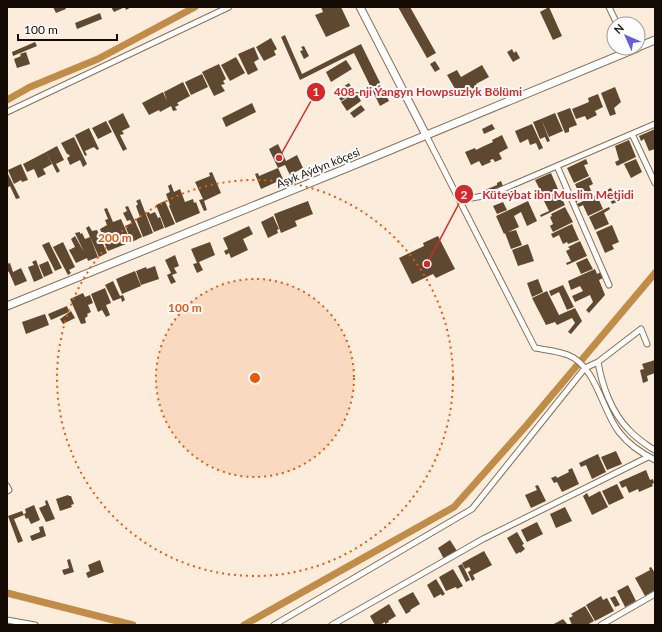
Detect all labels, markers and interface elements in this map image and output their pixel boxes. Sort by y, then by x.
scale bar [18,16,117,42]
north arrow [606,16,646,56]
text: N [611,21,626,36]
text: 100 m [24,22,58,37]
callout: 408-nji Ýangyn Howpsuzlyk Bölümi [306,80,531,104]
text: 1 [313,84,320,99]
text: 408-nji Ýangyn Howpsuzlyk Bölümi [334,84,522,99]
street label: Aşyk Aýdyn köçesi [274,145,362,190]
callout: Küteýbat ibn Muslim Metjidi [454,182,642,206]
text: 2 [461,187,468,202]
text: Küteýbat ibn Muslim Metjidi [482,187,634,202]
text: 200 m [98,230,132,245]
text: 100 m [168,300,202,315]
centre of rings [248,371,262,385]

